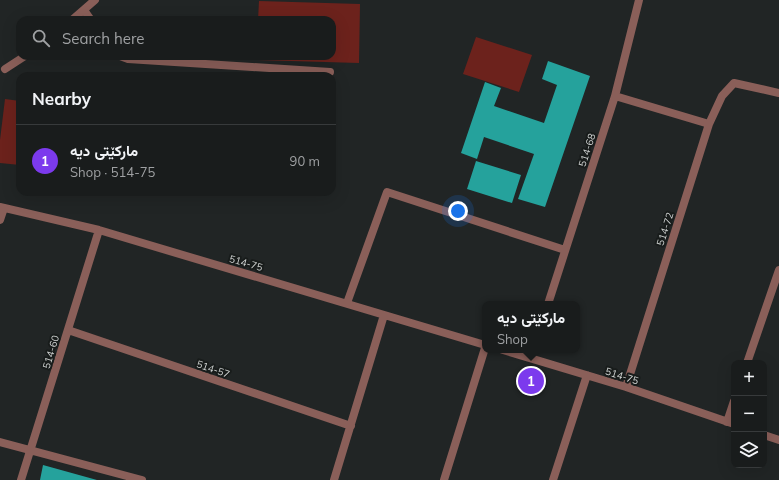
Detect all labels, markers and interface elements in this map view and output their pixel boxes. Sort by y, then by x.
search box [16,16,336,60]
icon: search [30,27,52,49]
text: Search here [62,29,144,48]
text: Nearby [32,88,91,109]
street label: 514-68 [576,132,598,168]
text: مارکێتی دیە [70,141,138,160]
text: 1 [41,153,49,169]
text: 90 m [290,153,320,169]
text: Shop · 514-75 [70,164,155,180]
your location [448,201,468,221]
street label: 514-72 [654,211,676,247]
street label: 514-75 [228,252,264,274]
popup [482,301,580,353]
text: مارکێتی دیە [497,308,565,327]
text: Shop [497,331,528,347]
street label: 514-60 [40,334,62,370]
street label: 514-57 [195,357,231,381]
map controls [731,360,767,468]
button: + [731,360,767,396]
street label: 514-75 [604,365,640,387]
pin: 1 [518,366,544,396]
button: − [731,396,767,432]
button: layers [731,432,767,468]

